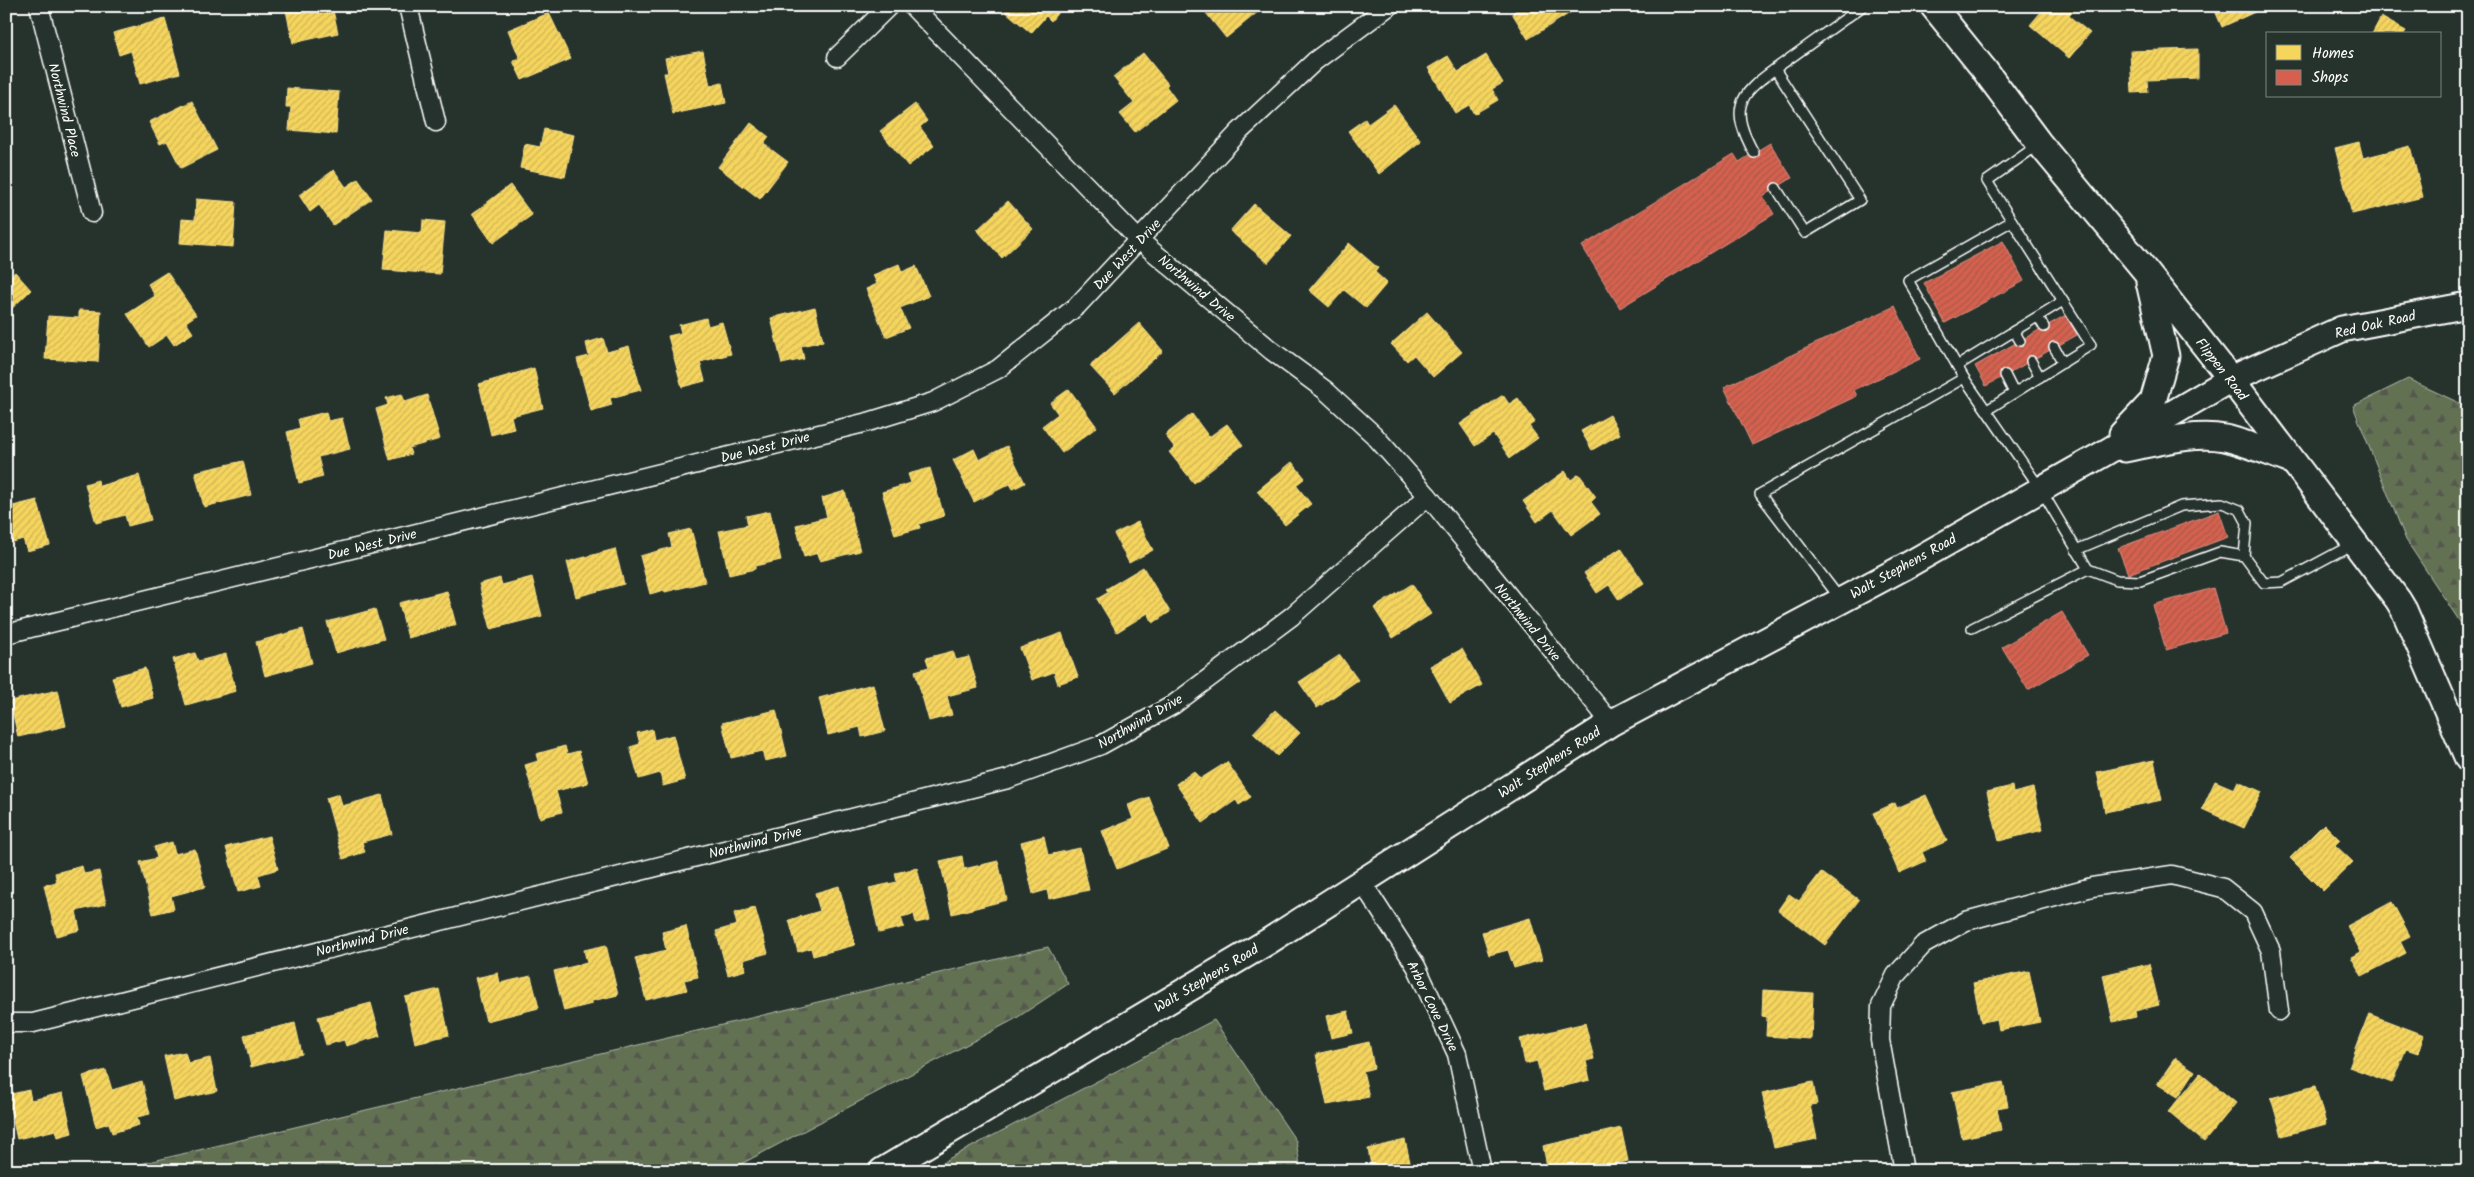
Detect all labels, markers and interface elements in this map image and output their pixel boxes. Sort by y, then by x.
legend [2266,32,2442,98]
text: Homes [2312,42,2355,66]
street label: Northwind Place [42,61,87,160]
text: Shops [2312,66,2349,90]
street label: Due West Drive [1089,213,1167,296]
street label: Northwind Drive [1153,250,1240,328]
street label: Red Oak Road [2333,305,2419,345]
street label: Flippen Road [2189,333,2254,407]
street label: Due West Drive [718,426,813,470]
street label: Due West Drive [325,523,420,567]
street label: Walt Stephens Road [1846,528,1962,605]
street label: Northwind Drive [1489,579,1566,667]
street label: Northwind Drive [1094,688,1188,755]
street label: Walt Stephens Road [1494,721,1606,804]
street label: Northwind Drive [706,821,805,865]
street label: Northwind Drive [313,919,412,963]
street label: Walt Stephens Road [1150,938,1264,1019]
street label: Arbor Cove Drive [1401,957,1464,1056]

